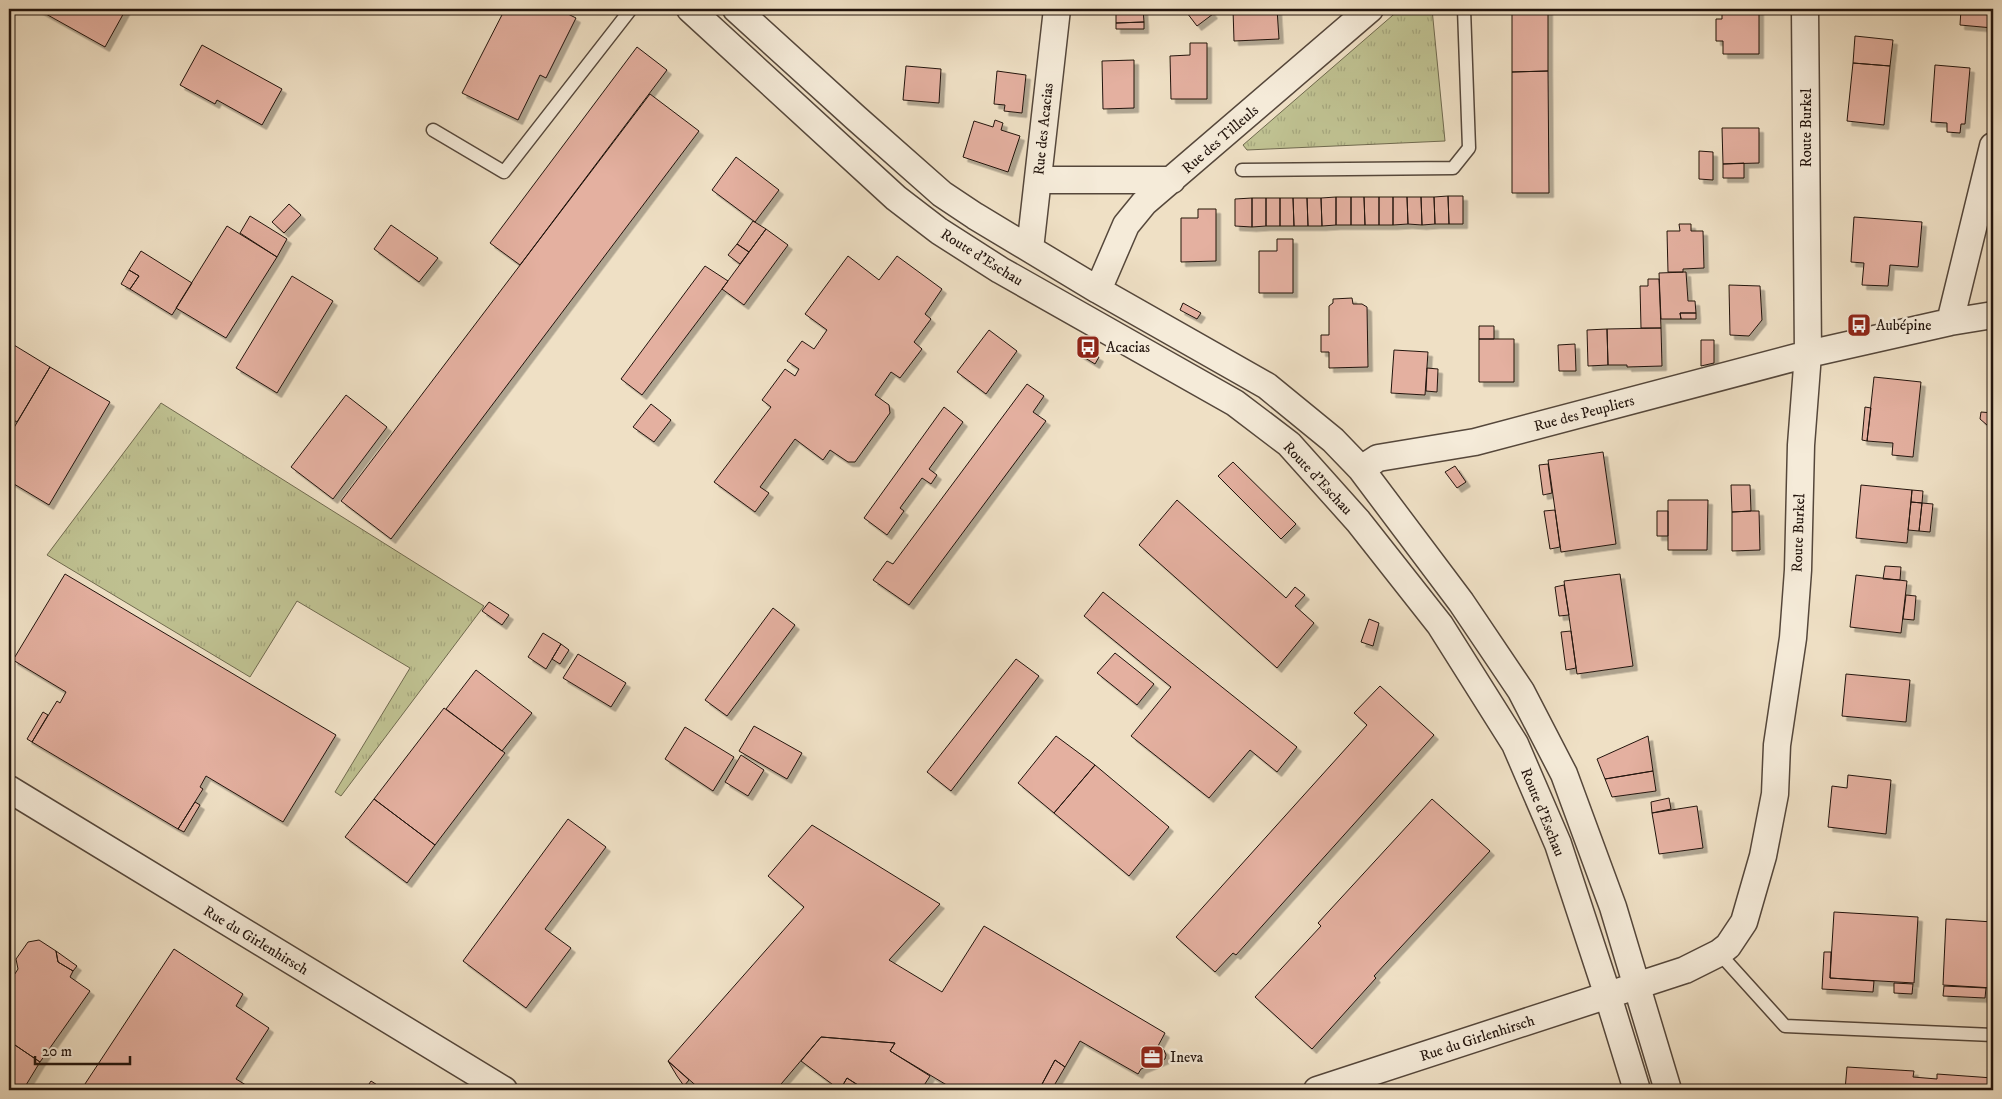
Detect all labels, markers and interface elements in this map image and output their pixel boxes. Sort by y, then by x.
street label: Rue des Acacias [1029,82,1058,176]
street label: Route Burkel [1797,88,1816,167]
street label: Rue des Tilleuls [1178,101,1263,178]
street label: Route d'Eschau [937,225,1026,290]
bus stop icon: Aubépine [1846,312,1872,338]
place label: Aubépine [1876,316,1931,335]
bus stop icon: Acacias [1075,334,1101,360]
place label: Acacias [1106,338,1150,357]
street label: Rue des Peupliers [1532,391,1636,436]
street label: Route d'Eschau [1279,438,1356,519]
street label: Route Burkel [1788,493,1809,573]
street label: Route d'Eschau [1516,765,1569,859]
street label: Rue du Girlenhirsch [200,901,312,979]
street label: Rue du Girlenhirsch [1417,1011,1537,1066]
scale bar [35,1034,130,1066]
text: 20 m [42,1042,72,1061]
office icon: Ineva [1139,1044,1165,1070]
place label: Ineva [1170,1048,1204,1067]

